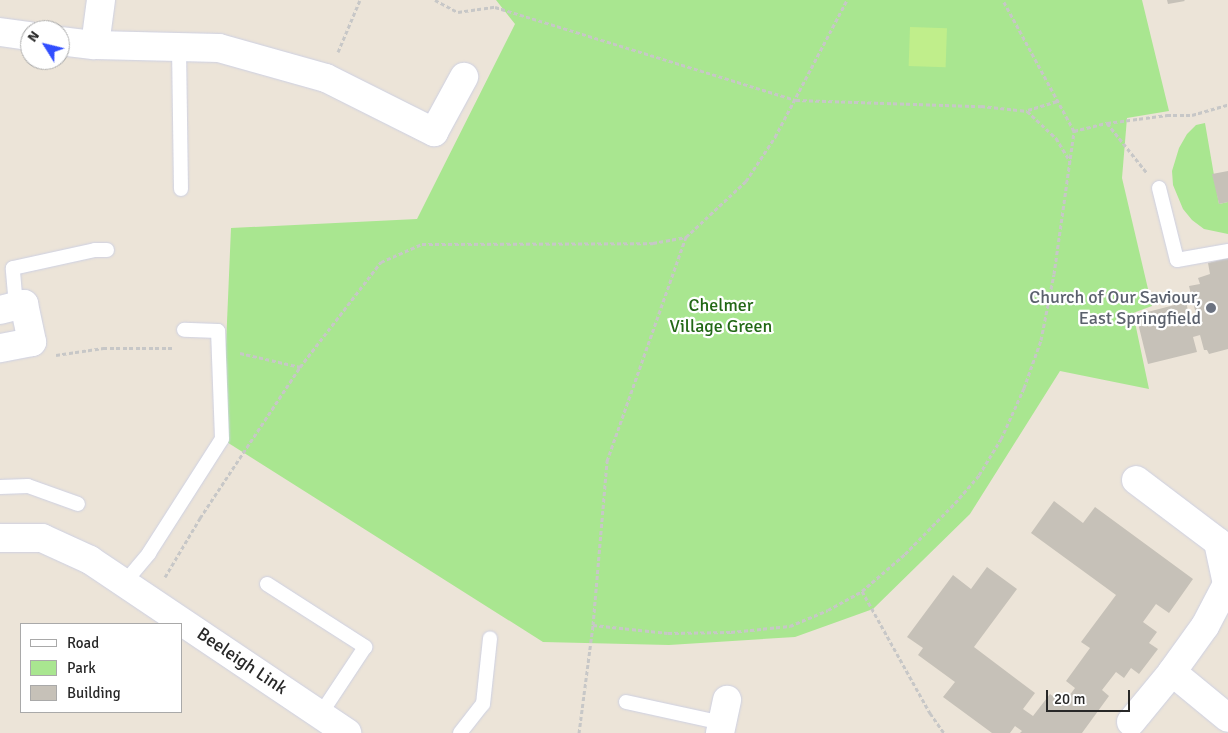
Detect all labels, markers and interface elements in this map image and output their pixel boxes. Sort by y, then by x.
north arrow [20,20,70,70]
text: N [24,28,43,45]
place label: Church of Our Saviour, East Springfield [1029,287,1201,330]
park label: Chelmer Village Green [670,295,772,338]
marker: Church of Our Saviour, East Springfield [1205,302,1217,314]
legend [20,623,182,713]
street label: Beeleigh Link [193,623,291,699]
text: Road [67,634,99,652]
text: Park [67,659,96,677]
scale bar [1048,680,1132,712]
text: Building [67,684,121,702]
text: 20 m [1054,690,1085,708]

